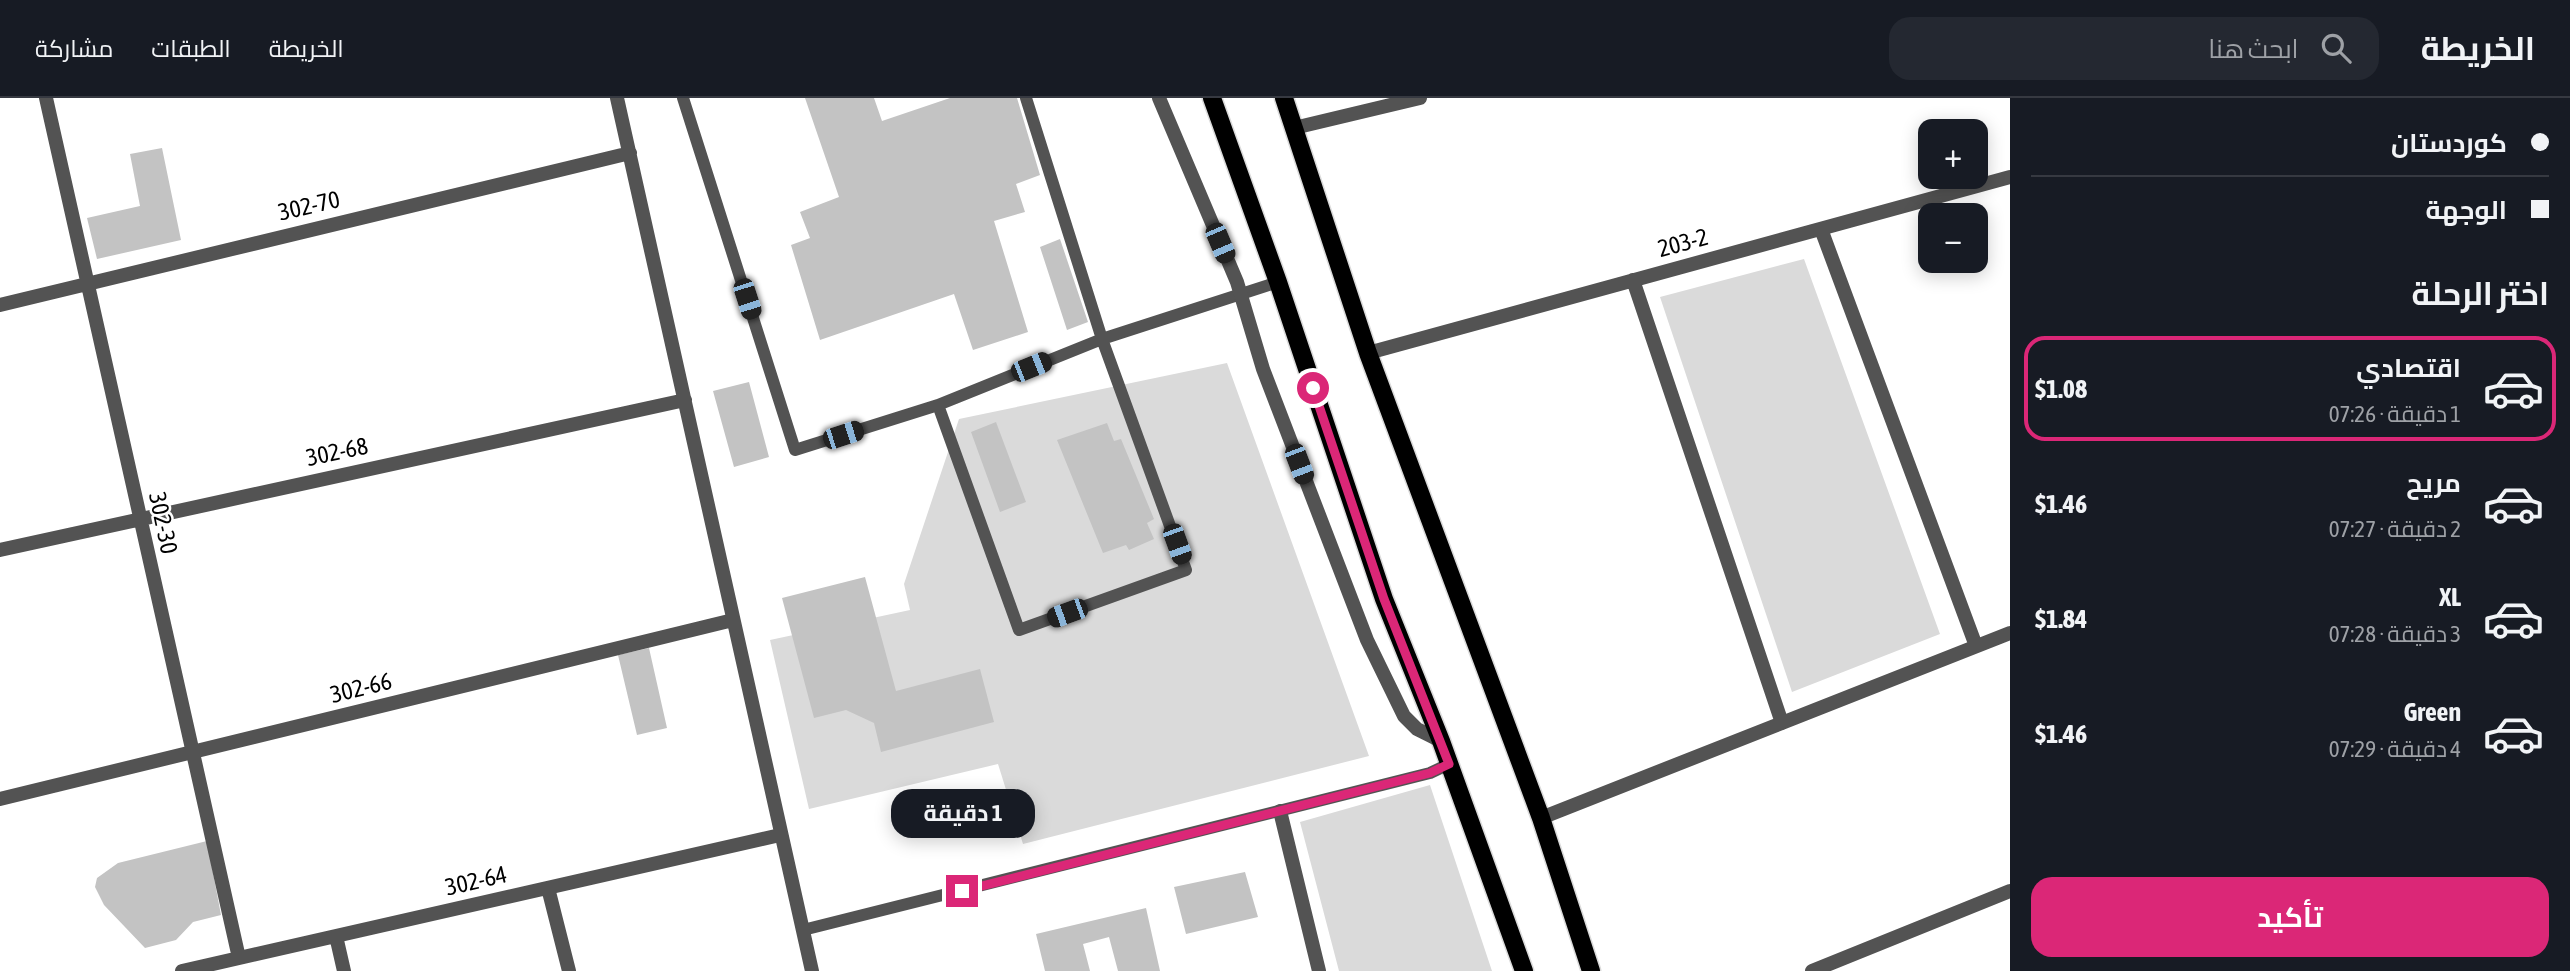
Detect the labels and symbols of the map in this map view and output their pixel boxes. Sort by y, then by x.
street label: 302-70 [275,185,342,226]
car [1203,220,1238,266]
street label: 203-2 [1655,223,1711,262]
car [731,276,764,322]
car [1008,349,1055,385]
route start [1297,372,1329,404]
car [820,419,867,451]
street label: 302-68 [304,432,370,471]
car [1282,441,1317,487]
street label: 302-30 [144,490,183,556]
car [1160,521,1195,567]
car [1044,596,1091,630]
street label: 302-66 [327,667,394,708]
callout: 1 دقيقة [890,790,1034,838]
street label: 302-64 [442,860,509,901]
route end [946,875,978,907]

